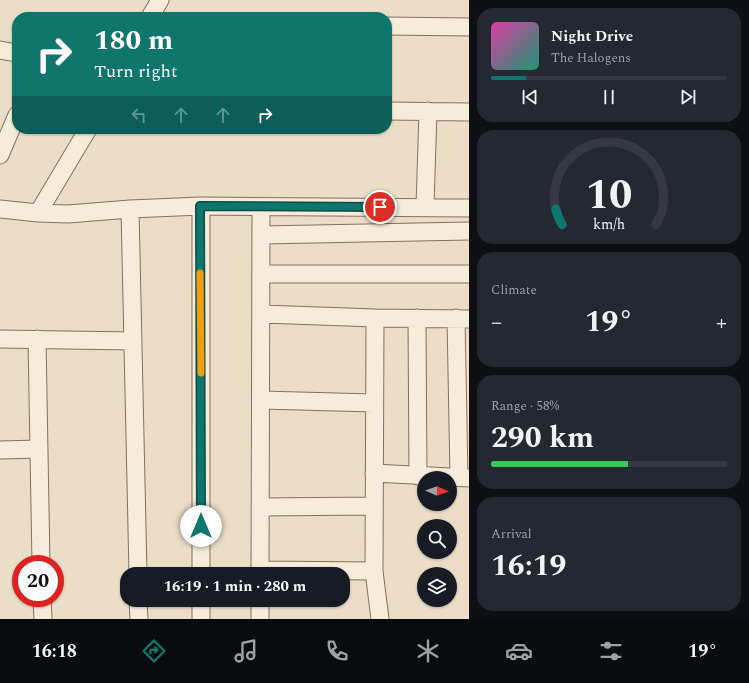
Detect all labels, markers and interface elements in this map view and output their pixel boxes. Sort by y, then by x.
text: 180 m [94,19,173,62]
text: Night Drive [551,25,633,48]
icon: right [28,28,80,80]
text: The Halogens [551,48,631,68]
text: Turn right [94,58,177,85]
icon: previous [519,86,541,108]
icon: pause [598,86,620,108]
icon: next [677,86,699,108]
icon: left [128,104,150,126]
icon: ahead [170,104,192,126]
icon: ahead [212,104,234,126]
icon: right [254,104,276,126]
text: 10 [586,164,632,227]
pin [363,190,397,224]
icon: arrive [369,196,391,218]
text: km/h [593,214,625,236]
text: Climate [491,280,537,300]
text: 19° [585,299,633,345]
text: − [491,306,502,339]
text: + [716,306,727,339]
text: Range · 58% [491,396,559,416]
text: 290 km [491,415,594,461]
north arrow [417,471,457,511]
map controls [417,471,457,607]
position arrow [180,505,222,547]
button: search [417,519,457,559]
text: Arrival [491,524,532,544]
text: 16:19 [491,543,566,589]
speed limit sign: 20 [12,555,64,607]
button: layers [417,567,457,607]
text: 16:19 · 1 min · 280 m [164,575,306,598]
icon: directions [140,637,168,665]
icon: music [232,637,260,665]
icon: phone [323,637,351,665]
icon: climate [414,637,442,665]
icon: car [505,637,533,665]
icon: filters [597,637,625,665]
text: 16:18 [32,638,77,665]
text: 19° [688,638,717,665]

